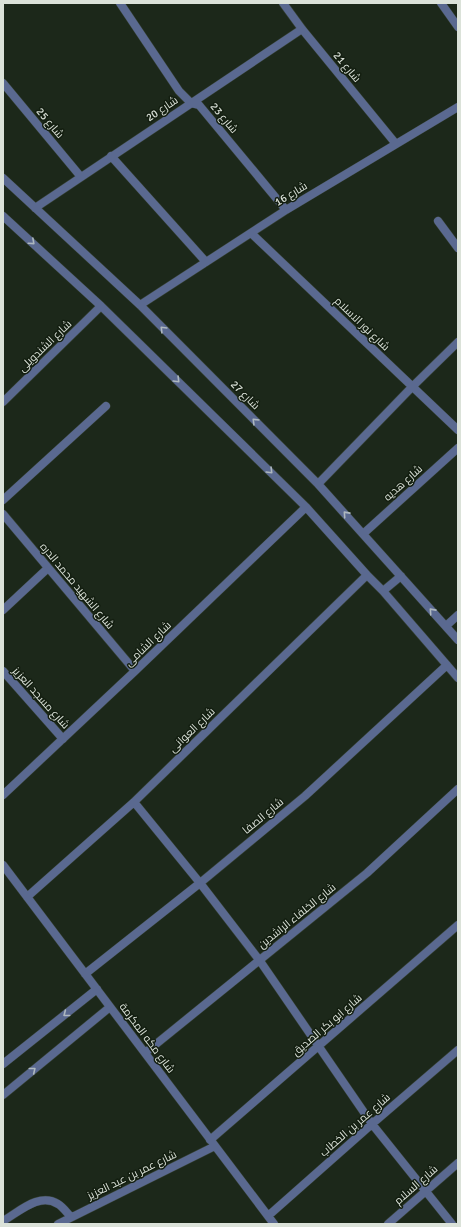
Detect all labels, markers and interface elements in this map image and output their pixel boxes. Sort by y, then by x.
street label: شارع 21 [330,49,363,85]
street label: شارع 20 [144,94,181,125]
street label: شارع 23 [207,100,240,136]
street label: شارع 25 [33,105,66,141]
street label: شارع 16 [272,179,310,210]
one-way arrow [27,237,35,245]
street label: شارع نور الاسلام [331,294,392,354]
street label: شارع الشندويلى [16,317,75,375]
one-way arrow [160,326,168,334]
one-way arrow [172,375,180,383]
street label: شارع 27 [227,378,262,413]
one-way arrow [252,418,260,426]
street label: شارع هديه [381,462,426,505]
one-way arrow [265,466,273,474]
one-way arrow [343,511,350,519]
street label: شارع الشهيد محمد الدره [36,540,117,632]
one-way arrow [430,608,437,616]
street label: شارع الشامى [122,619,175,670]
street label: شارع مسجد العزيز [8,664,72,732]
street label: شارع العوانى [166,705,218,756]
street label: شارع الصفا [240,795,287,838]
street label: شارع الخلفاء الراشدين [256,881,339,952]
street label: شارع ابو بكر الصديق [289,991,365,1060]
street label: شارع مكه المكرمة [116,1000,178,1076]
one-way arrow [64,1009,71,1016]
one-way arrow [29,1068,36,1075]
street label: شارع عمر بن الخطاب [317,1091,394,1160]
street label: شارع عمر بن عبد العزيز [84,1148,179,1204]
street label: شارع السلام [392,1163,441,1208]

